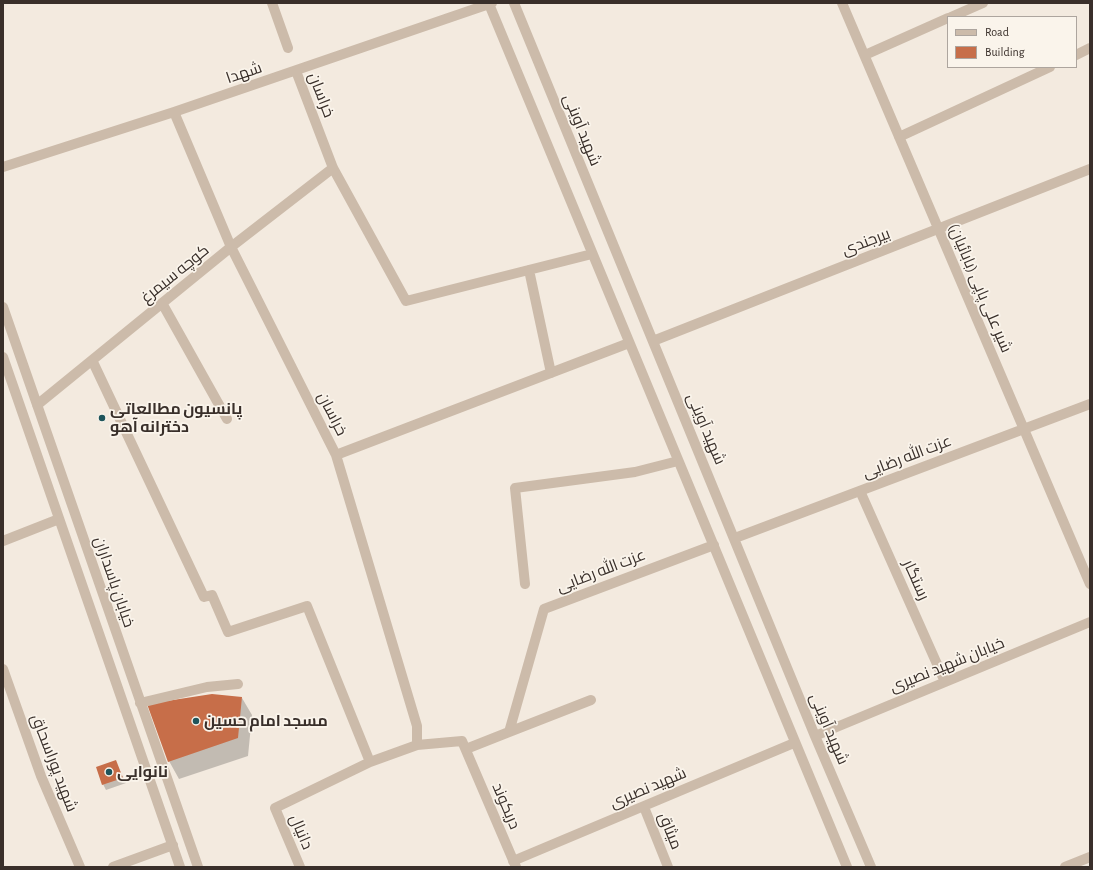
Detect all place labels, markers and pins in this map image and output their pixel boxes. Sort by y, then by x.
place label: پانسیون مطالعاتی دخترانه آهو [110,399,242,437]
marker: پانسیون مطالعاتی دخترانه آهو [97,413,107,423]
place label: مسجد امام حسین [204,711,328,731]
marker: مسجد امام حسین [191,716,201,726]
place label: نانوایی [117,762,168,782]
marker: نانوایی [104,767,114,777]

